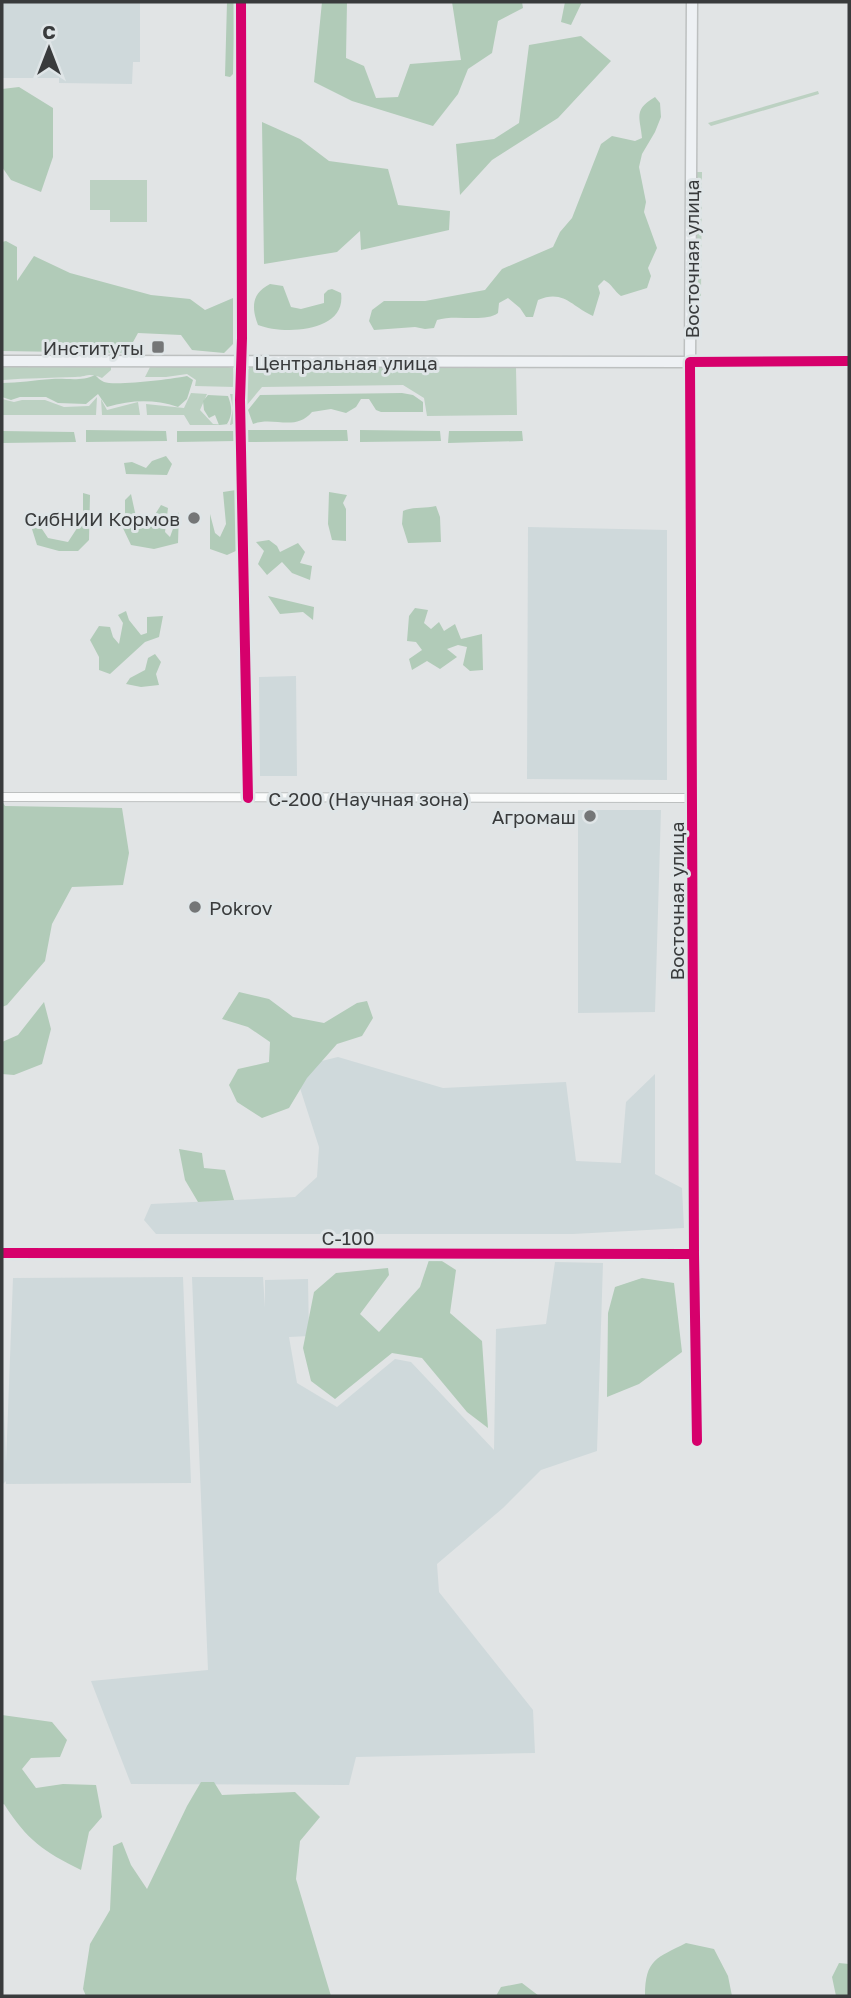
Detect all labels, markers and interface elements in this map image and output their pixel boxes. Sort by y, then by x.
north arrow [14,14,84,84]
text: С [42,20,56,43]
street label: Восточная улица [680,179,703,339]
place label: Институты [43,336,144,359]
marker: Институты [150,339,166,355]
street label: Центральная улица [254,351,438,374]
place label: СибНИИ Кормов [24,507,180,530]
marker: СибНИИ Кормов [186,510,202,526]
street label: С-200 (Научная зона) [268,787,470,810]
place label: Агромаш [492,805,576,828]
marker: Агромаш [582,808,598,824]
street label: Восточная улица [665,821,688,981]
place label: Pokrov [209,896,273,919]
marker: Pokrov [187,899,203,915]
street label: С-100 [322,1226,374,1249]

